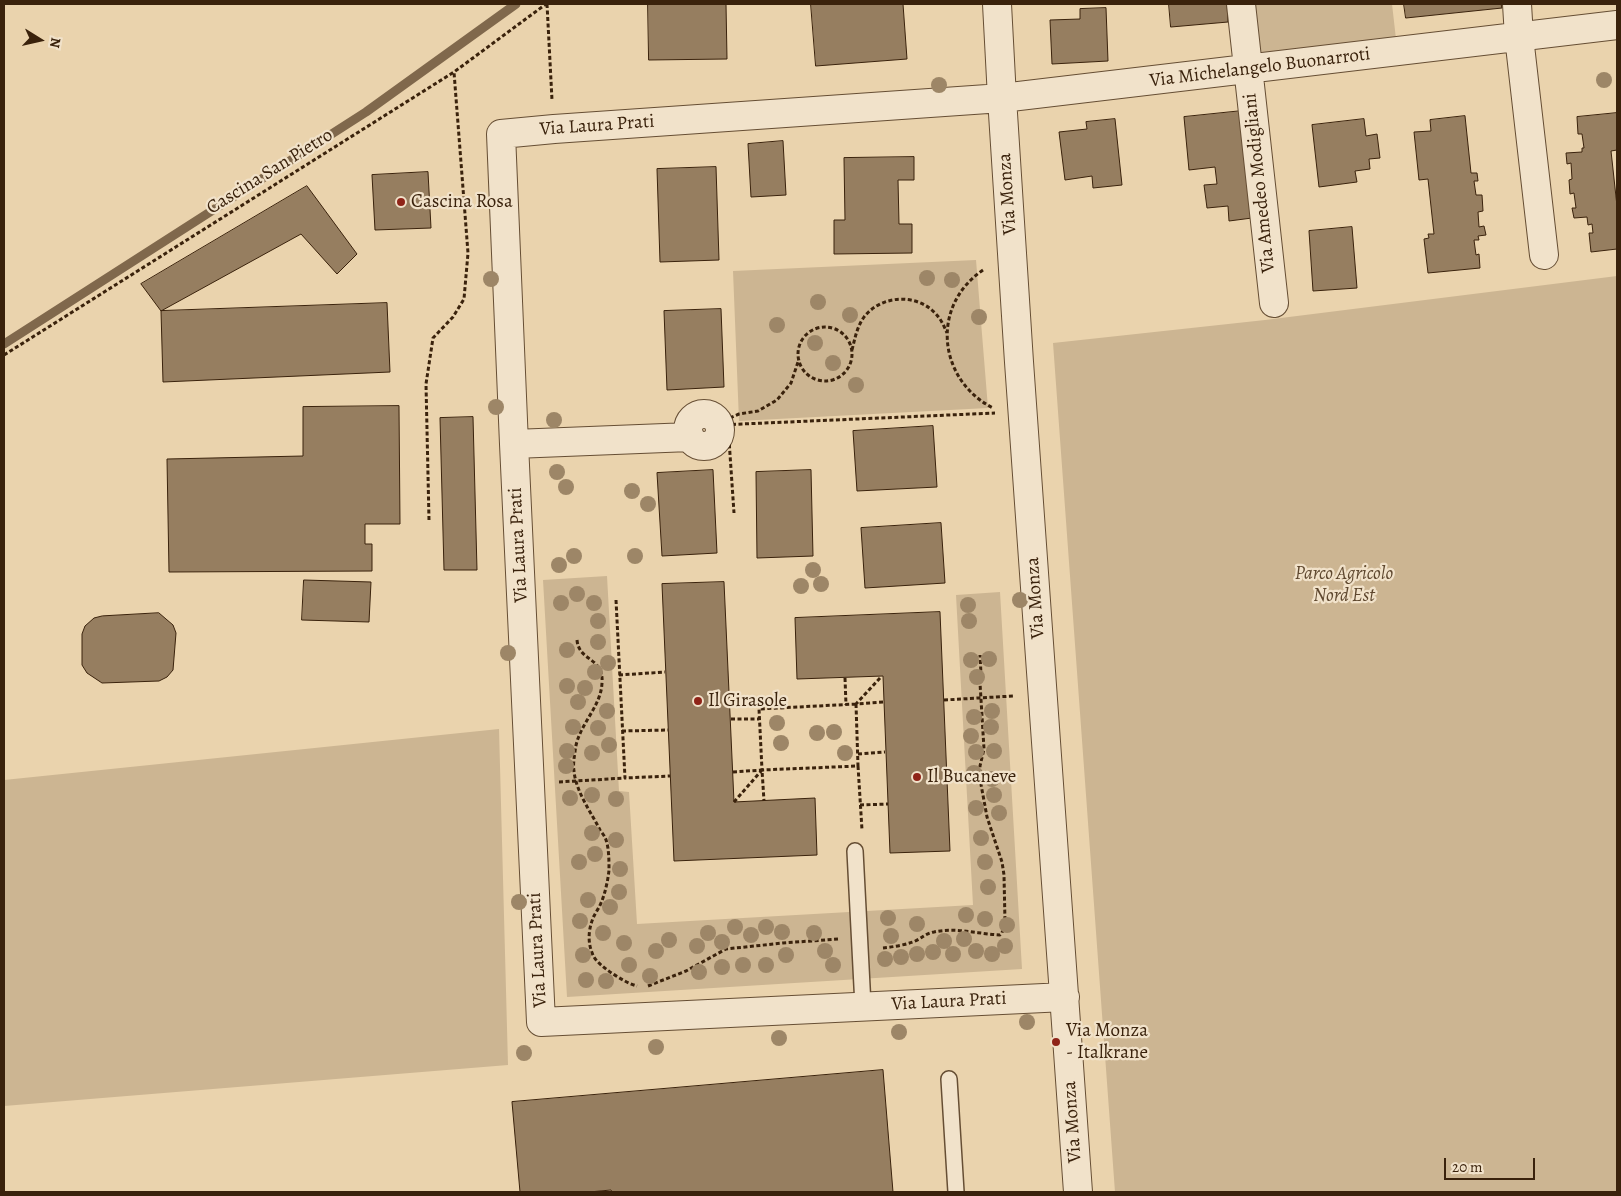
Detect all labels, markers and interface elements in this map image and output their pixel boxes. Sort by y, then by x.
north arrow [15,15,65,65]
text: N [45,36,66,49]
street label: Via Michelangelo Buonarroti [1148,43,1372,93]
street label: Via Amedeo Modigliani [1239,92,1281,274]
street label: Via Laura Prati [539,111,655,141]
street label: Cascina San Pietro [203,124,337,220]
street label: Via Monza [994,152,1022,236]
place label: Cascina Rosa [411,191,513,213]
marker: Cascina Rosa [395,196,407,208]
street label: Via Laura Prati [505,487,533,603]
street label: Via Monza [1022,556,1050,640]
park label: Parco Agricolo Nord Est [1295,563,1393,607]
place label: Il Girasole [708,690,787,712]
marker: Il Girasole [692,695,704,707]
place label: Il Bucaneve [927,766,1016,788]
marker: Il Bucaneve [911,771,923,783]
street label: Via Laura Prati [524,892,552,1008]
street label: Via Laura Prati [891,988,1007,1016]
place label: Via Monza - Italkrane [1066,1020,1148,1064]
marker: Via Monza - Italkrane [1050,1036,1062,1048]
street label: Via Monza [1059,1080,1087,1164]
scale bar [1446,1148,1537,1180]
text: 20 m [1452,1157,1483,1177]

